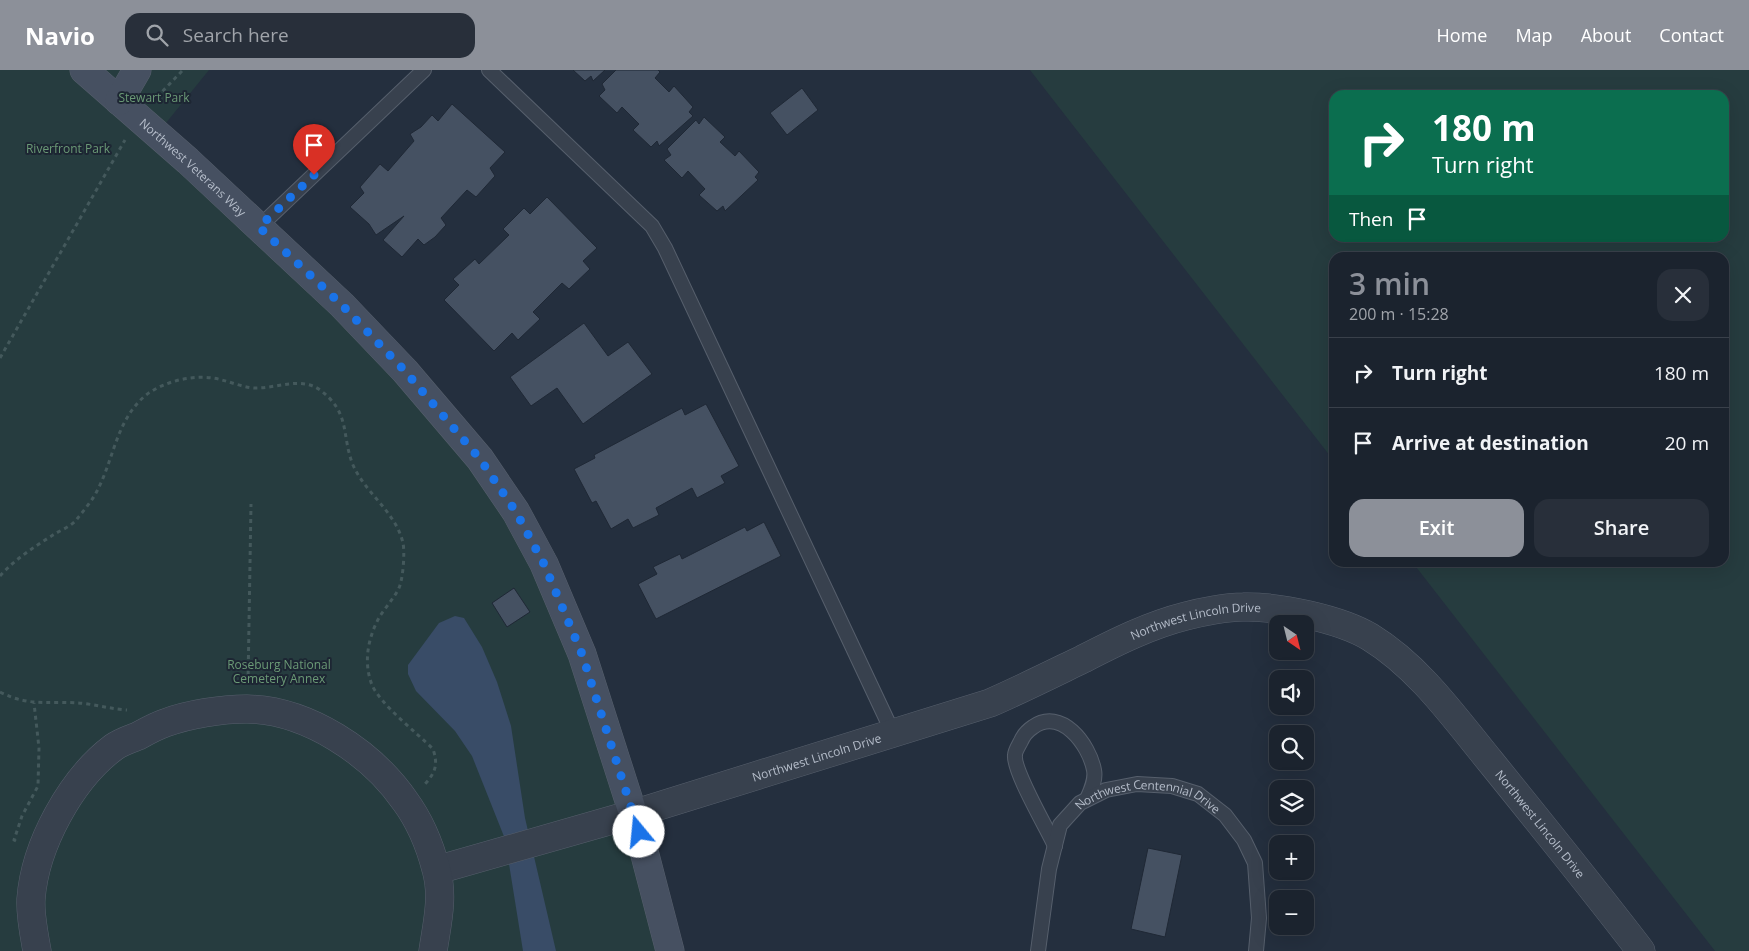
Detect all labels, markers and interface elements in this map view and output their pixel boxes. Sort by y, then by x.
search box [125,13,475,58]
text: Navio [25,19,95,52]
icon: search [143,21,171,49]
text: Search here [183,22,289,48]
text: Home [1437,23,1487,47]
text: Map [1515,23,1553,47]
text: About [1581,23,1631,47]
text: Contact [1659,23,1724,47]
park label: Stewart Park [119,89,190,106]
text: 180 m [1432,104,1536,151]
icon: right [1349,110,1414,175]
street label: Northwest Veterans Way [136,114,251,221]
pin [293,124,335,175]
icon: arrive [300,131,328,159]
park label: Riverfront Park [26,140,111,157]
text: Turn right [1432,149,1534,179]
icon: arrive [1403,205,1431,233]
text: Then [1349,206,1393,232]
text: 3 min [1349,263,1430,304]
button: close [1657,269,1709,321]
text: 200 m · 15:28 [1349,303,1449,325]
icon: right [1349,359,1377,387]
text: Turn right [1392,360,1487,386]
text: 180 m [1654,360,1709,386]
icon: arrive [1349,429,1377,457]
text: Arrive at destination [1392,430,1589,456]
text: 20 m [1665,430,1709,456]
button: Exit [1349,499,1524,557]
button: Share [1534,499,1709,557]
street label: Northwest Lincoln Drive [1127,598,1262,643]
north arrow [1269,615,1314,660]
map controls [1269,615,1314,935]
park label: Roseburg National Cemetery Annex [227,656,331,687]
button: sound [1269,670,1314,715]
button: search [1269,725,1314,770]
street label: Northwest Lincoln Drive [750,729,883,785]
street label: Northwest Lincoln Drive [1492,766,1589,882]
text: Northwest Centennial Drive [1070,775,1224,817]
button: layers [1269,780,1314,825]
street label: Northwest Centennial Drive [1071,803,1225,821]
position arrow [612,805,664,857]
button: + [1269,835,1314,880]
button: − [1269,890,1314,935]

